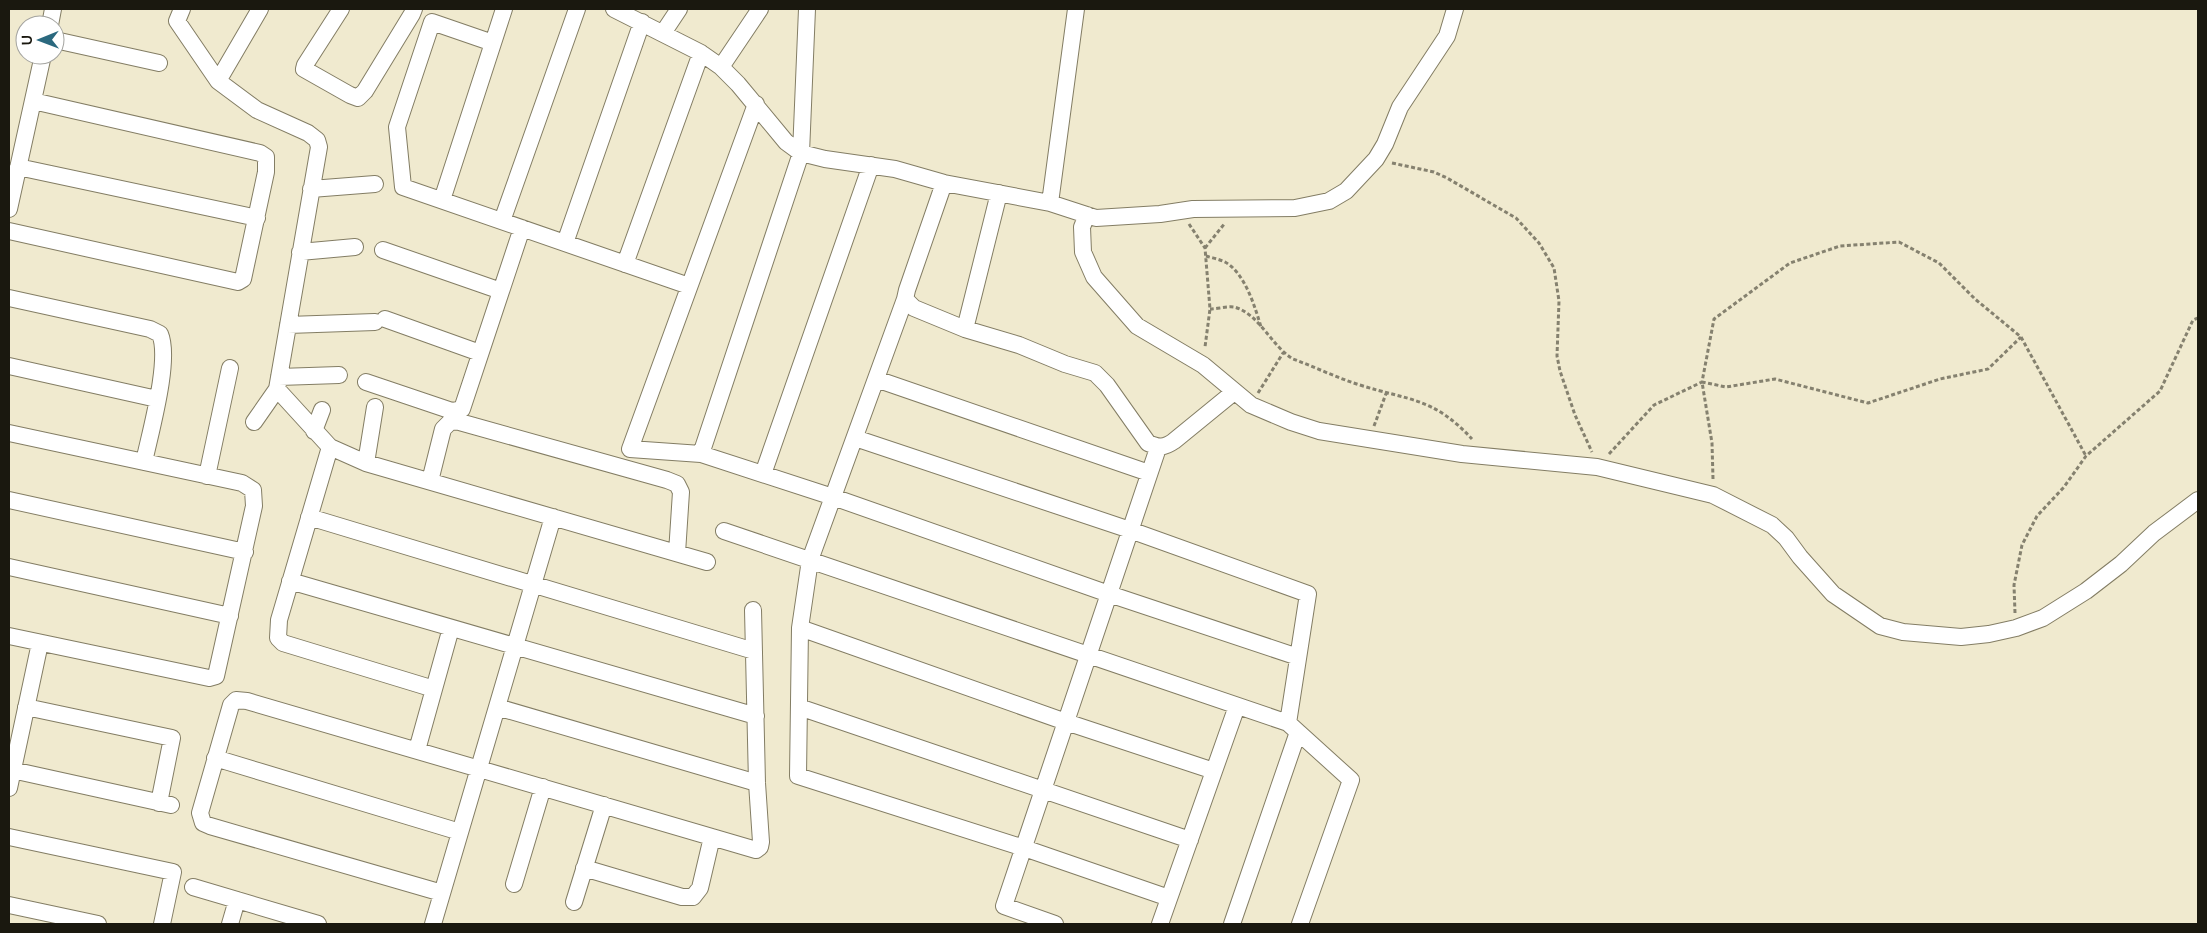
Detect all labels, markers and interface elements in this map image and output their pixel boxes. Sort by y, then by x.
north arrow [15,15,65,65]
text: U [18,35,35,46]

